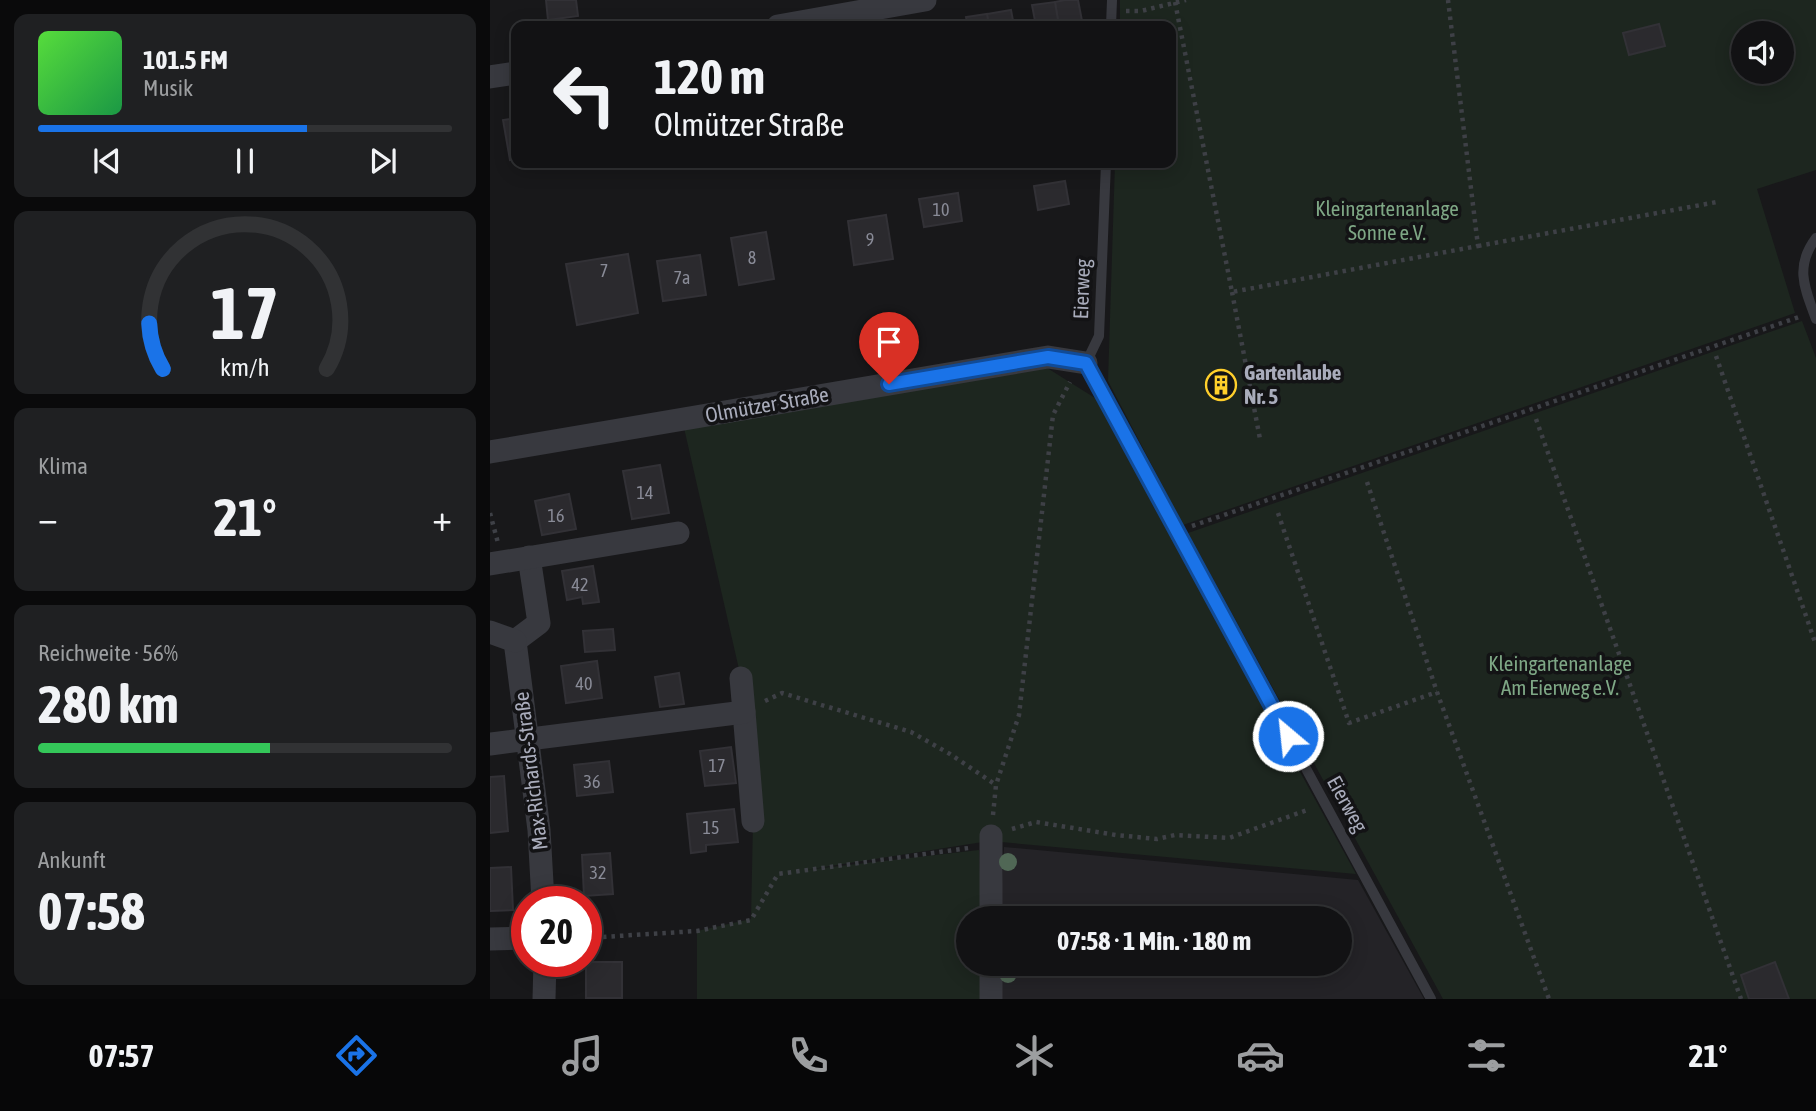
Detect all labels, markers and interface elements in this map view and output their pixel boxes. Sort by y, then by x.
map controls [1731,21,1794,84]
button: sound [1731,21,1794,84]
text: 101.5 FM [143,45,228,75]
text: 120 m [654,48,765,104]
icon: left [539,49,630,140]
text: Musik [143,75,193,101]
text: Olmützer Straße [654,106,844,143]
icon: previous [88,142,126,180]
icon: pause [226,142,264,180]
icon: next [364,142,402,180]
park label: Kleingartenanlage Sonne e.V. [1315,196,1459,244]
house number: 10 [933,199,949,220]
house number: 9 [866,229,874,250]
house number: 8 [748,247,756,268]
street label: Eierweg [1068,258,1094,320]
house number: 7 [600,260,608,281]
house number: 7a [674,267,690,288]
text: 17 [211,271,279,354]
pin [859,312,919,384]
icon: arrive [870,323,908,361]
text: km/h [220,352,270,380]
place label: Gartenlaube Nr. 5 [1244,360,1341,408]
building icon: Gartenlaube Nr. 5 [1204,368,1238,402]
street label: Olmützer Straße [703,381,830,427]
text: Klima [38,453,88,479]
house number: 14 [637,482,653,503]
text: 21° [213,487,277,547]
text: − [38,496,58,539]
text: + [432,496,452,539]
house number: 16 [548,505,564,526]
house number: 42 [572,574,588,595]
text: Reichweite · 56% [38,640,178,666]
park label: Kleingartenanlage Am Eierweg e.V. [1488,651,1632,699]
house number: 40 [576,673,592,694]
text: 280 km [38,674,179,734]
street label: Max-Richards-Straße [508,691,552,852]
position arrow [1251,699,1325,773]
house number: 17 [709,755,725,776]
house number: 36 [584,771,600,792]
street label: Eierweg [1323,771,1373,836]
house number: 15 [703,817,719,838]
text: Ankunft [38,847,106,873]
house number: 32 [590,862,606,883]
text: 07:58 [38,881,145,941]
speed limit sign: 20 [511,886,602,977]
text: 07:58 · 1 Min. · 180 m [1057,926,1251,956]
icon: directions [332,1031,381,1080]
icon: music [558,1031,607,1080]
icon: phone [784,1031,833,1080]
icon: climate [1010,1031,1059,1080]
icon: car [1236,1031,1285,1080]
icon: filters [1462,1031,1511,1080]
text: 07:57 [89,1037,154,1074]
text: 21° [1688,1037,1727,1074]

